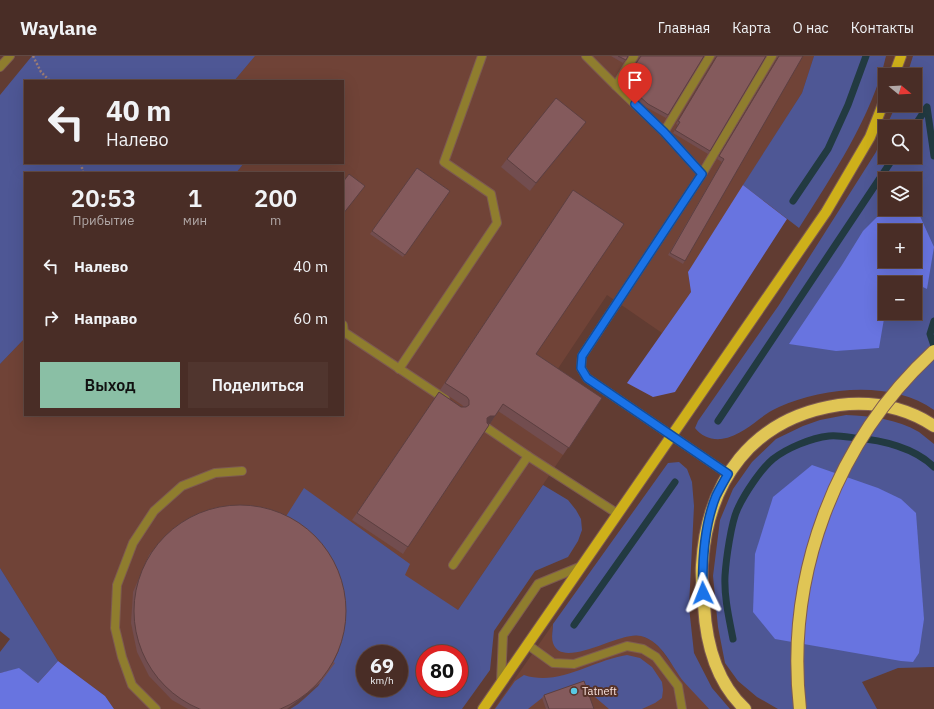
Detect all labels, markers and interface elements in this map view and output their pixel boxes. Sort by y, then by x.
text: Waylane [20,16,97,40]
text: Главная [658,19,710,37]
text: Карта [732,19,771,37]
text: О нас [793,19,829,37]
text: Контакты [851,19,914,37]
pin [618,63,652,104]
north arrow [878,68,922,112]
map controls [878,68,922,320]
icon: arrive [624,69,646,91]
text: 40 m [106,92,171,129]
icon: left [40,96,92,148]
button: search [878,120,922,164]
text: Налево [106,128,169,151]
button: layers [878,172,922,216]
text: 20:53 [71,182,136,214]
text: 1 [188,182,202,214]
text: 200 [254,182,297,214]
text: Прибытие [73,212,134,229]
text: мин [183,212,207,229]
text: m [270,212,281,229]
button: + [878,224,922,268]
icon: left [40,255,62,277]
text: Налево [74,257,128,276]
text: 40 m [293,257,328,276]
button: − [878,276,922,320]
icon: right [40,307,62,329]
text: Направо [74,309,137,328]
text: 60 m [293,309,328,328]
button: Выход [40,362,180,408]
button: Поделиться [188,362,328,408]
position arrow [682,572,724,614]
speed limit sign: 80 [416,645,468,697]
text: 69 [370,652,394,679]
text: km/h [370,674,394,687]
place label: Tatneft [582,684,617,698]
marker: Tatneft [569,686,579,696]

